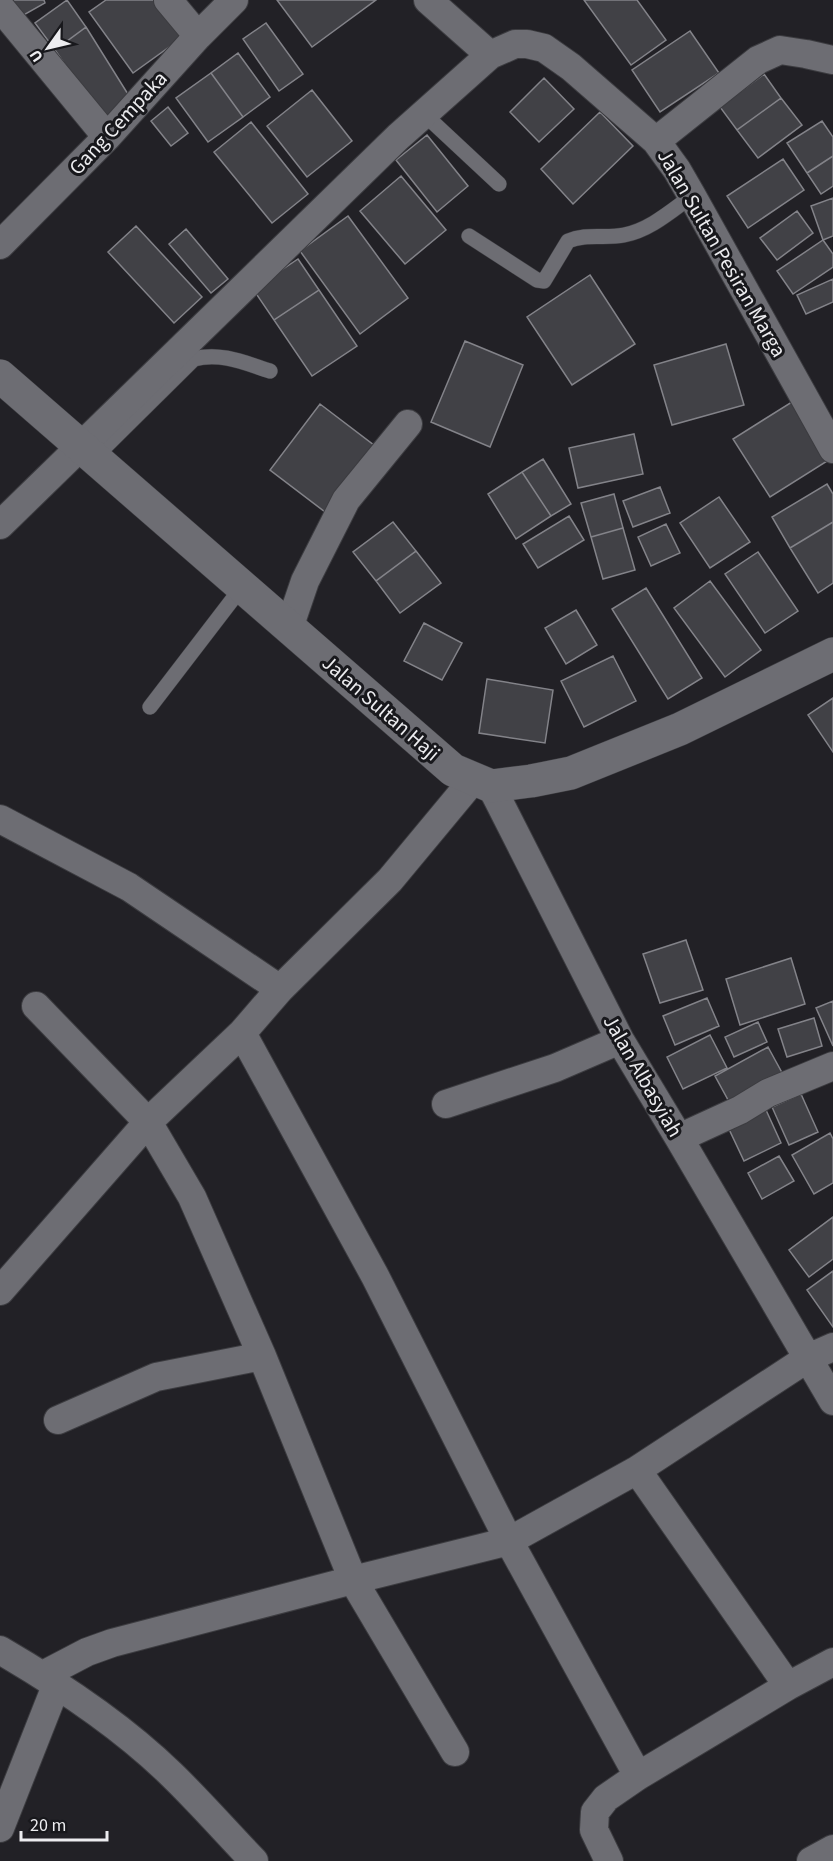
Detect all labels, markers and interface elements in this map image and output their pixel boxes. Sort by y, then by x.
north arrow [18,18,78,78]
text: U [24,45,48,66]
street label: Gang Cempaka [62,64,174,182]
street label: Jalan Sultan Pesiran Marga [650,143,794,363]
street label: Jalan Sultan Haji [315,648,447,768]
street label: Jalan Albasyiah [596,1009,690,1143]
scale bar [21,1804,106,1842]
text: 20 m [30,1813,66,1838]

